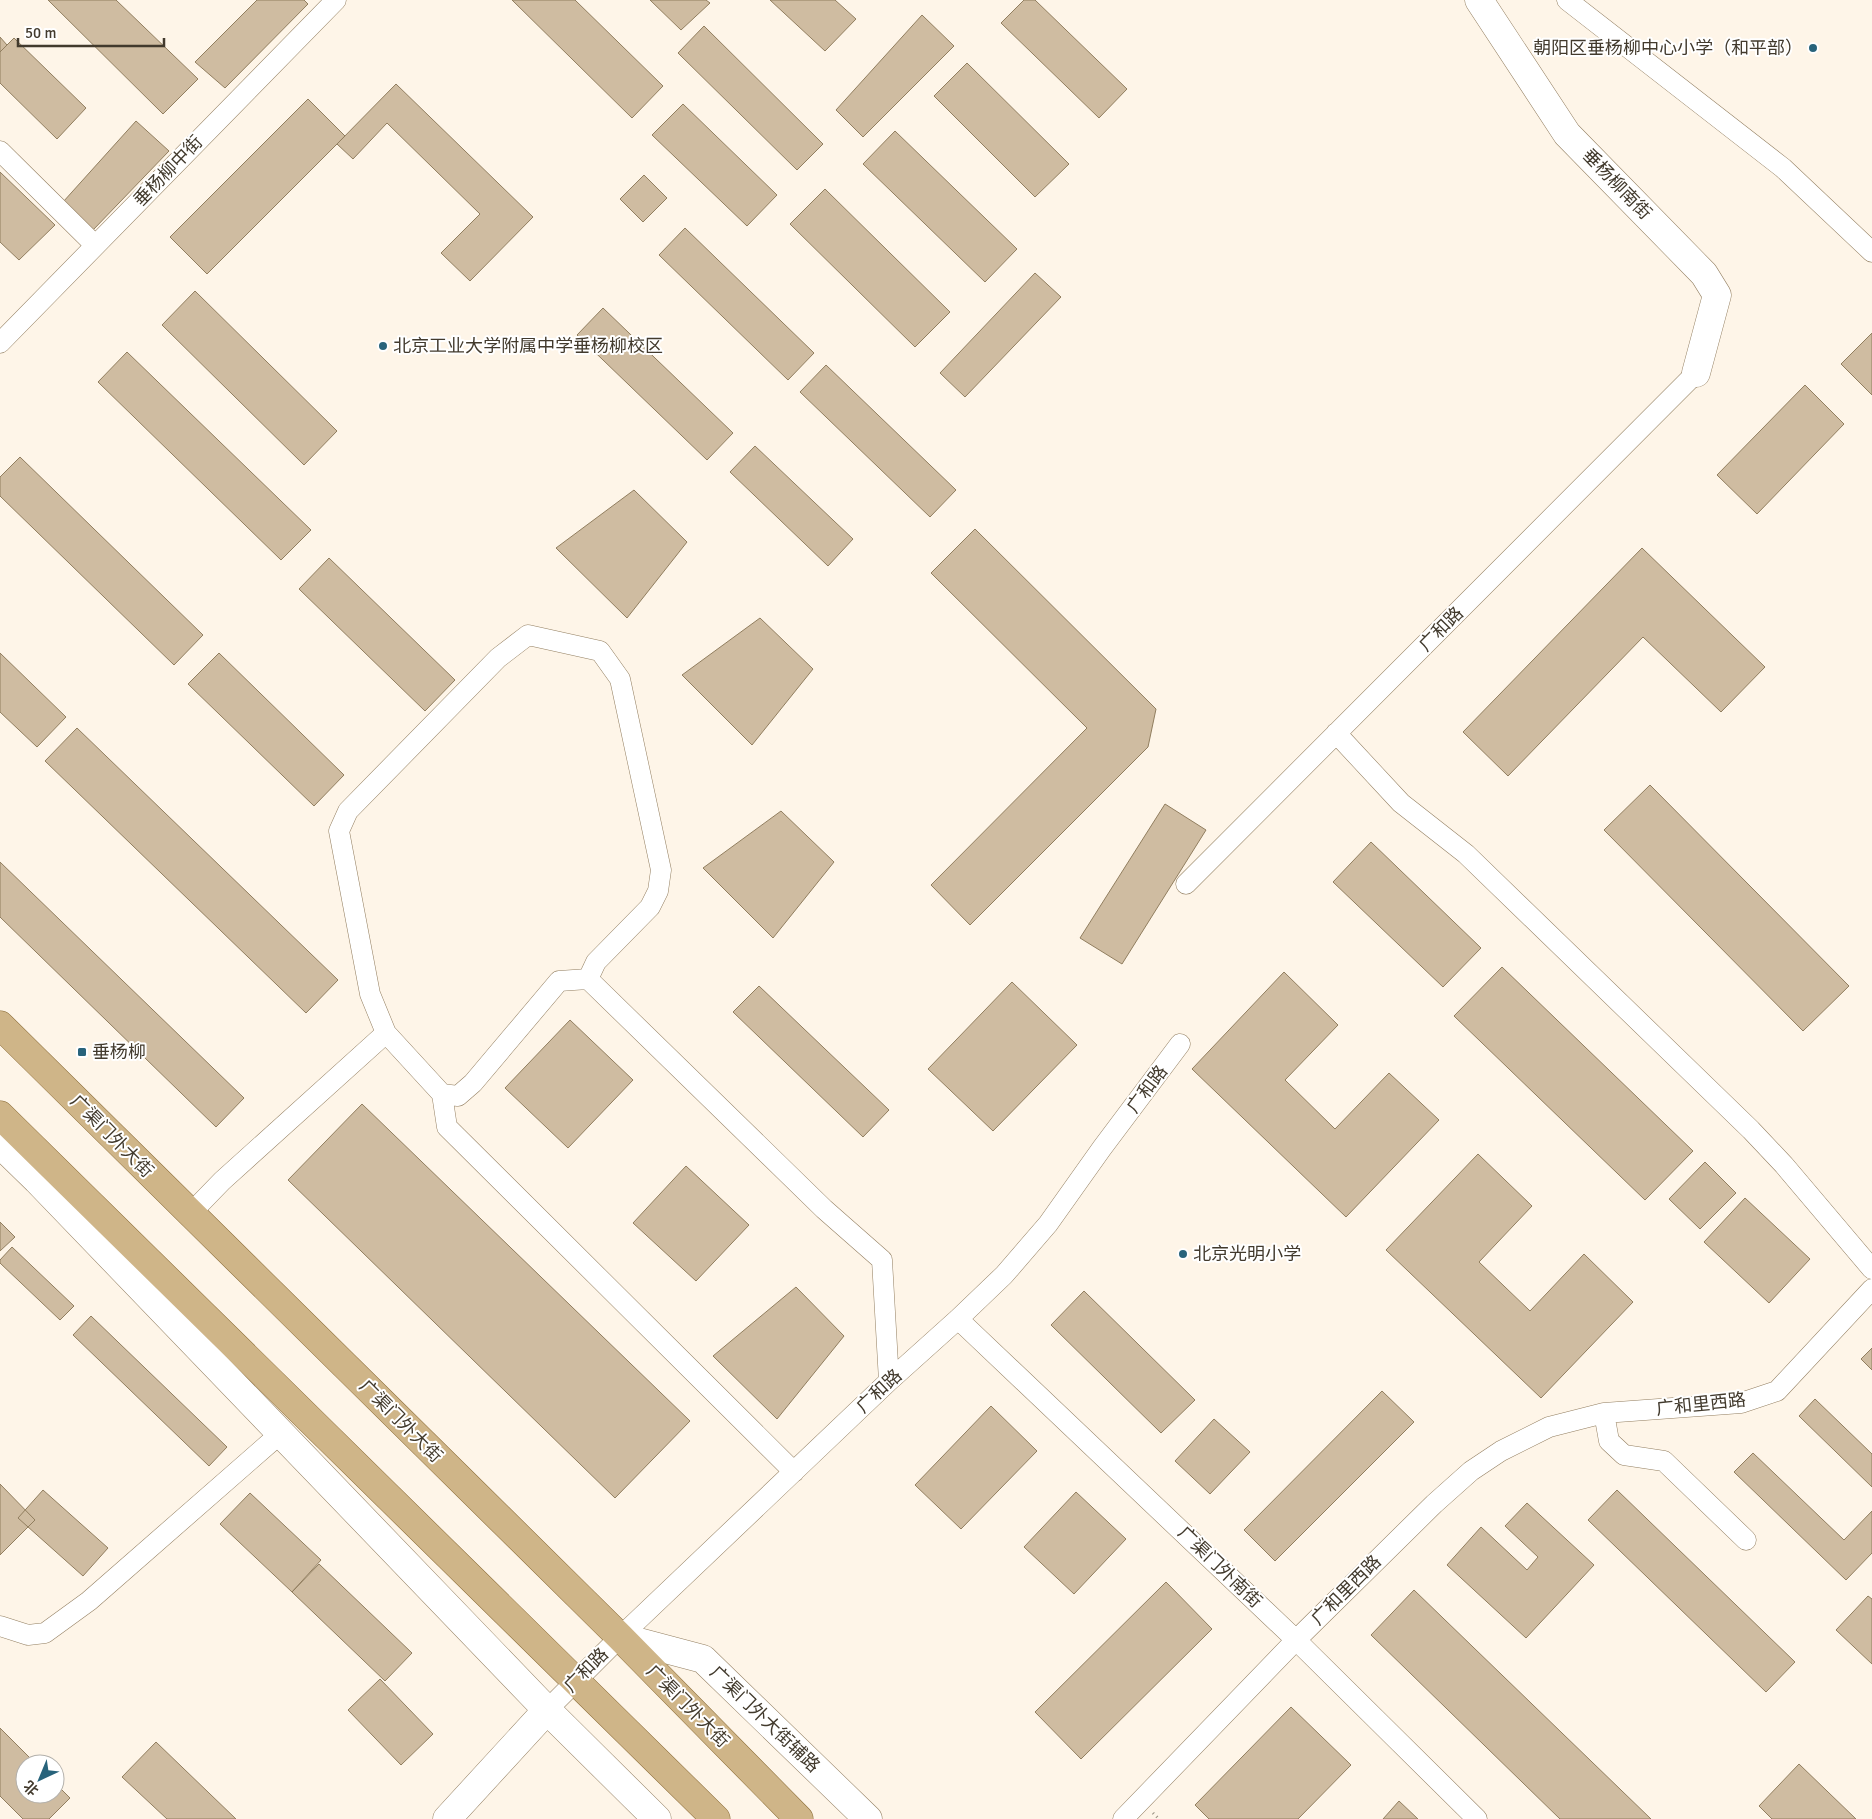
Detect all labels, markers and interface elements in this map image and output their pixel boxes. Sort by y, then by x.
scale bar [18,15,164,47]
text: 50 m [25,24,56,42]
place label: 朝阳区垂杨柳中心小学（和平部） [1533,37,1803,59]
marker: 朝阳区垂杨柳中心小学（和平部） [1807,42,1819,54]
street label: 垂杨柳中街 [129,131,207,211]
street label: 垂杨柳南街 [1578,144,1656,224]
place label: 北京工业大学附属中学垂杨柳校区 [393,335,663,357]
marker: 北京工业大学附属中学垂杨柳校区 [377,340,389,352]
street label: 广和路 [1414,602,1468,656]
place label: 垂杨柳 [92,1041,146,1063]
marker: 垂杨柳 [76,1046,88,1058]
street label: 广和路 [1122,1061,1172,1117]
street label: 广渠门外大街 [66,1090,158,1182]
place label: 北京光明小学 [1193,1243,1301,1265]
marker: 北京光明小学 [1177,1248,1189,1260]
street label: 广和路 [852,1365,906,1417]
street label: 广渠门外大街 [355,1375,447,1467]
street label: 广和里西路 [1655,1388,1747,1420]
street label: 广渠门外南街 [1174,1522,1266,1612]
street label: 广和里西路 [1306,1550,1386,1630]
street label: 广和路 [559,1643,613,1697]
street label: 广渠门外大街 [642,1660,734,1752]
street label: 广渠门外大街辅路 [706,1661,824,1777]
north arrow [15,1754,65,1804]
text: 北 [20,1777,42,1799]

